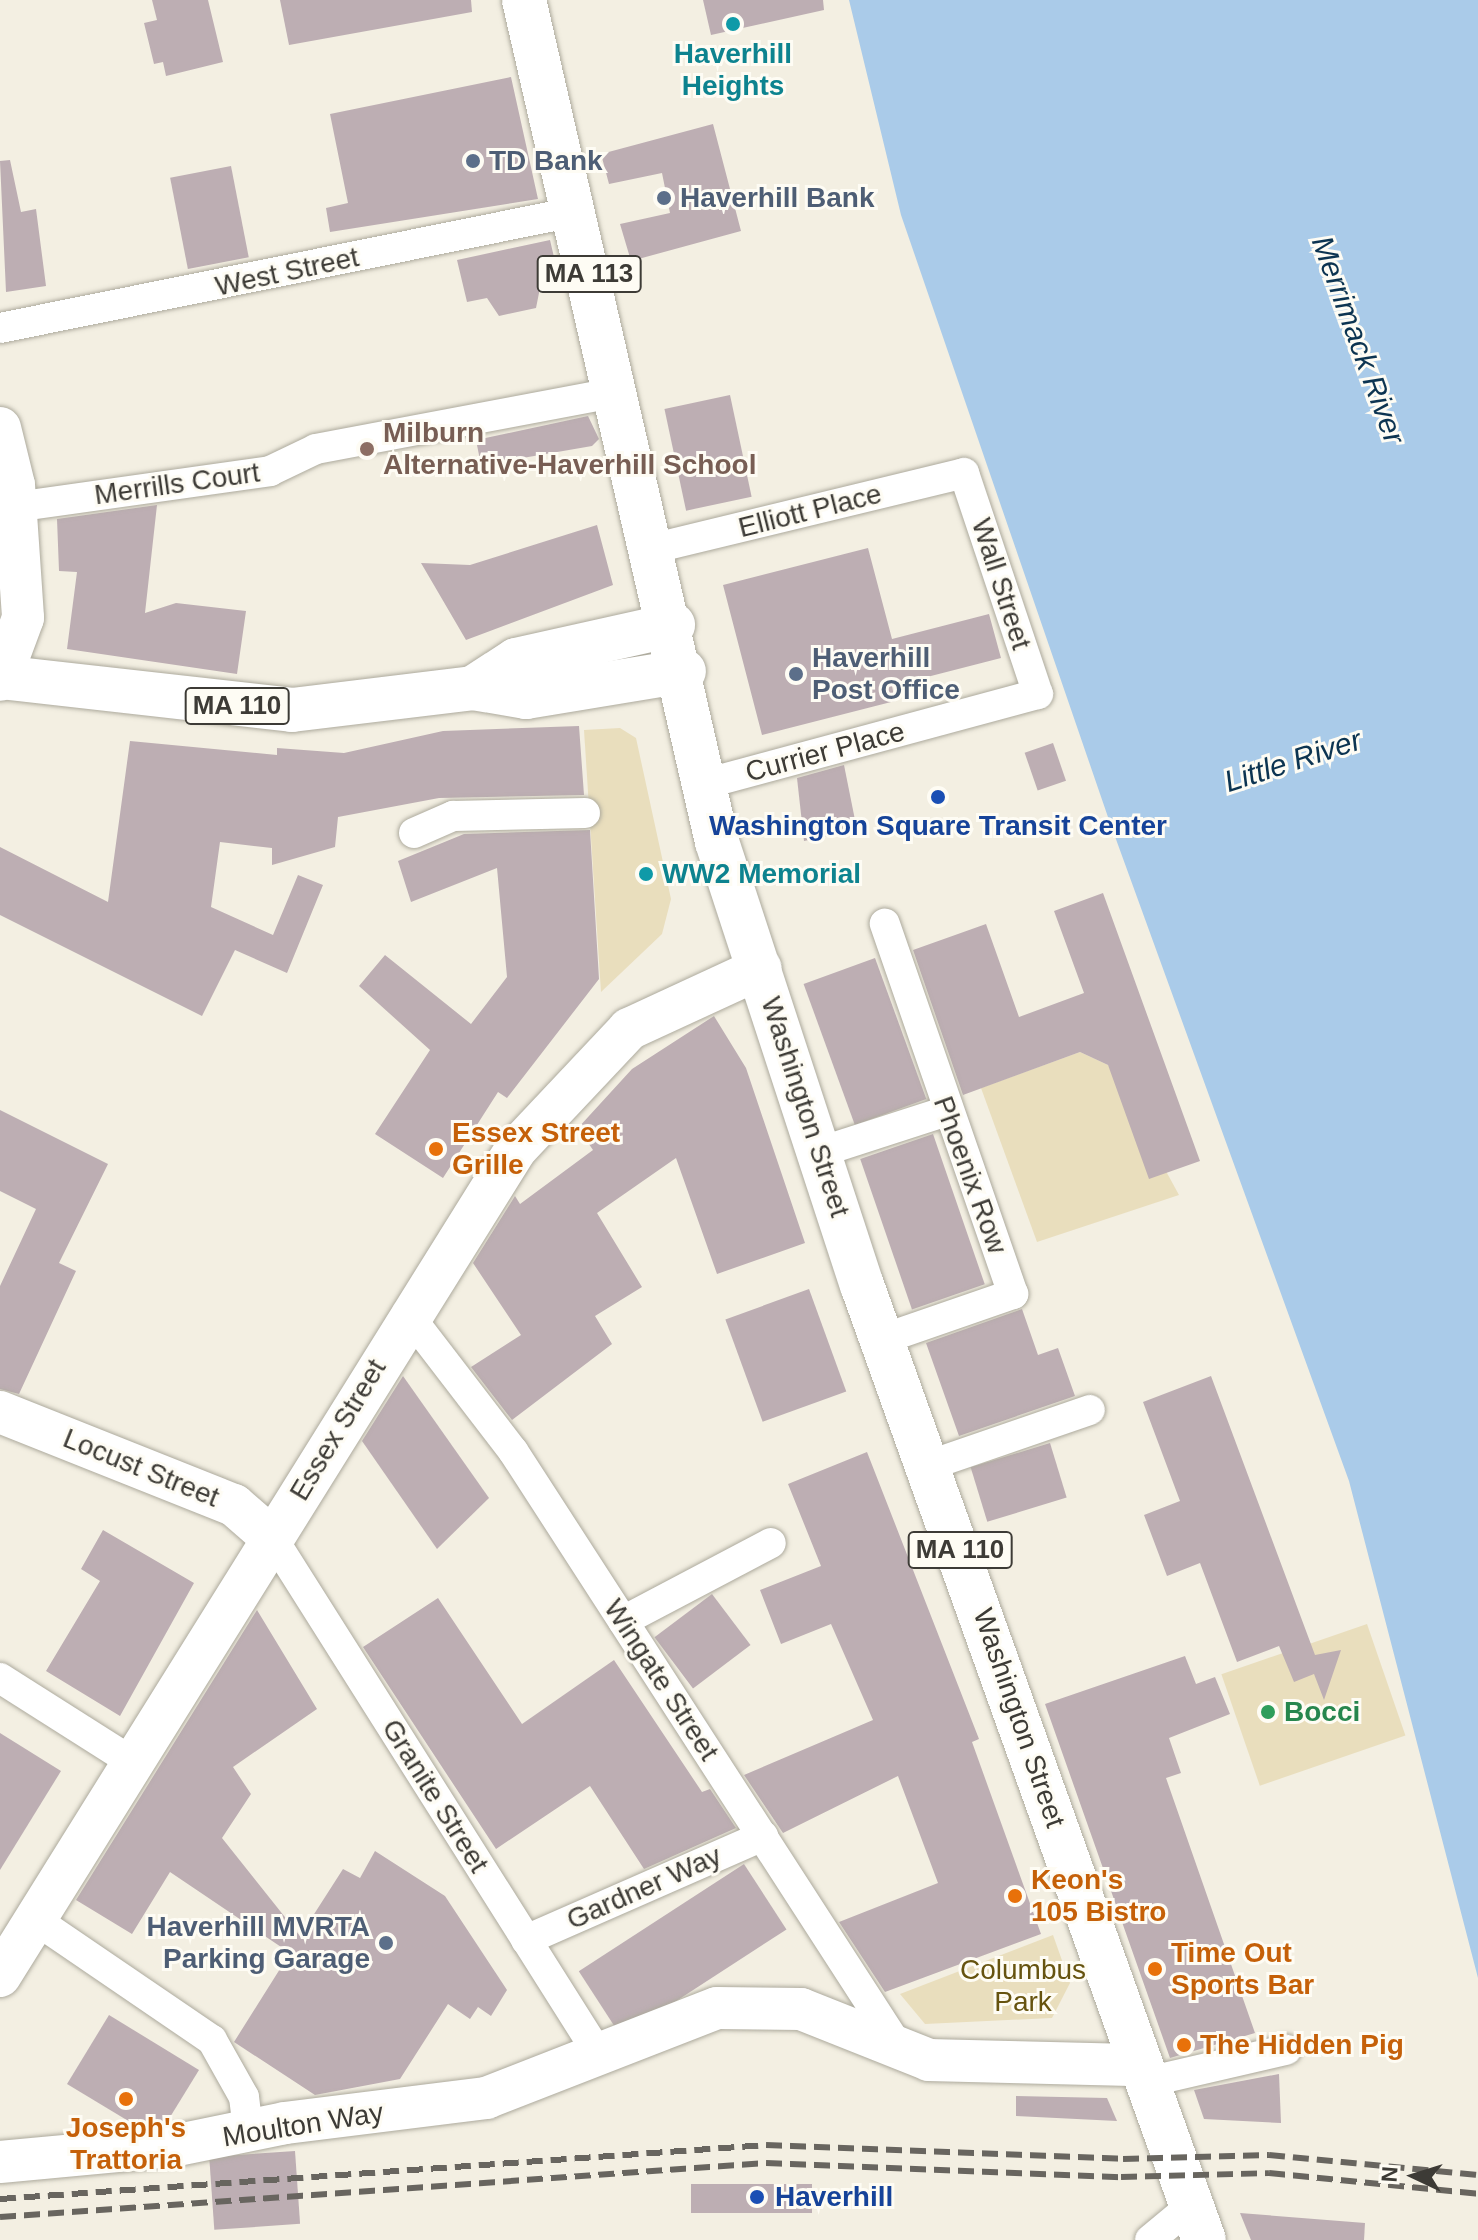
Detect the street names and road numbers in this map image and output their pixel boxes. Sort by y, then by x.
street label: West Street [212,240,362,304]
road number: MA 113 [535,252,643,296]
street label: Merrills Court [92,456,262,512]
street label: Elliott Place [735,477,885,545]
street label: Wall Street [964,514,1038,654]
road number: MA 110 [183,684,291,728]
street label: Currier Place [742,715,908,789]
street label: Washington Street [754,993,856,1221]
street label: Phoenix Row [926,1092,1014,1258]
street label: Essex Street [283,1353,393,1507]
street label: Locust Street [58,1422,224,1514]
road number: MA 110 [906,1528,1014,1572]
street label: Wingate Street [596,1593,726,1767]
street label: Washington Street [966,1604,1072,1832]
street label: Granite Street [375,1713,495,1879]
street label: Gardner Way [562,1839,726,1937]
street label: Moulton Way [220,2096,386,2154]

